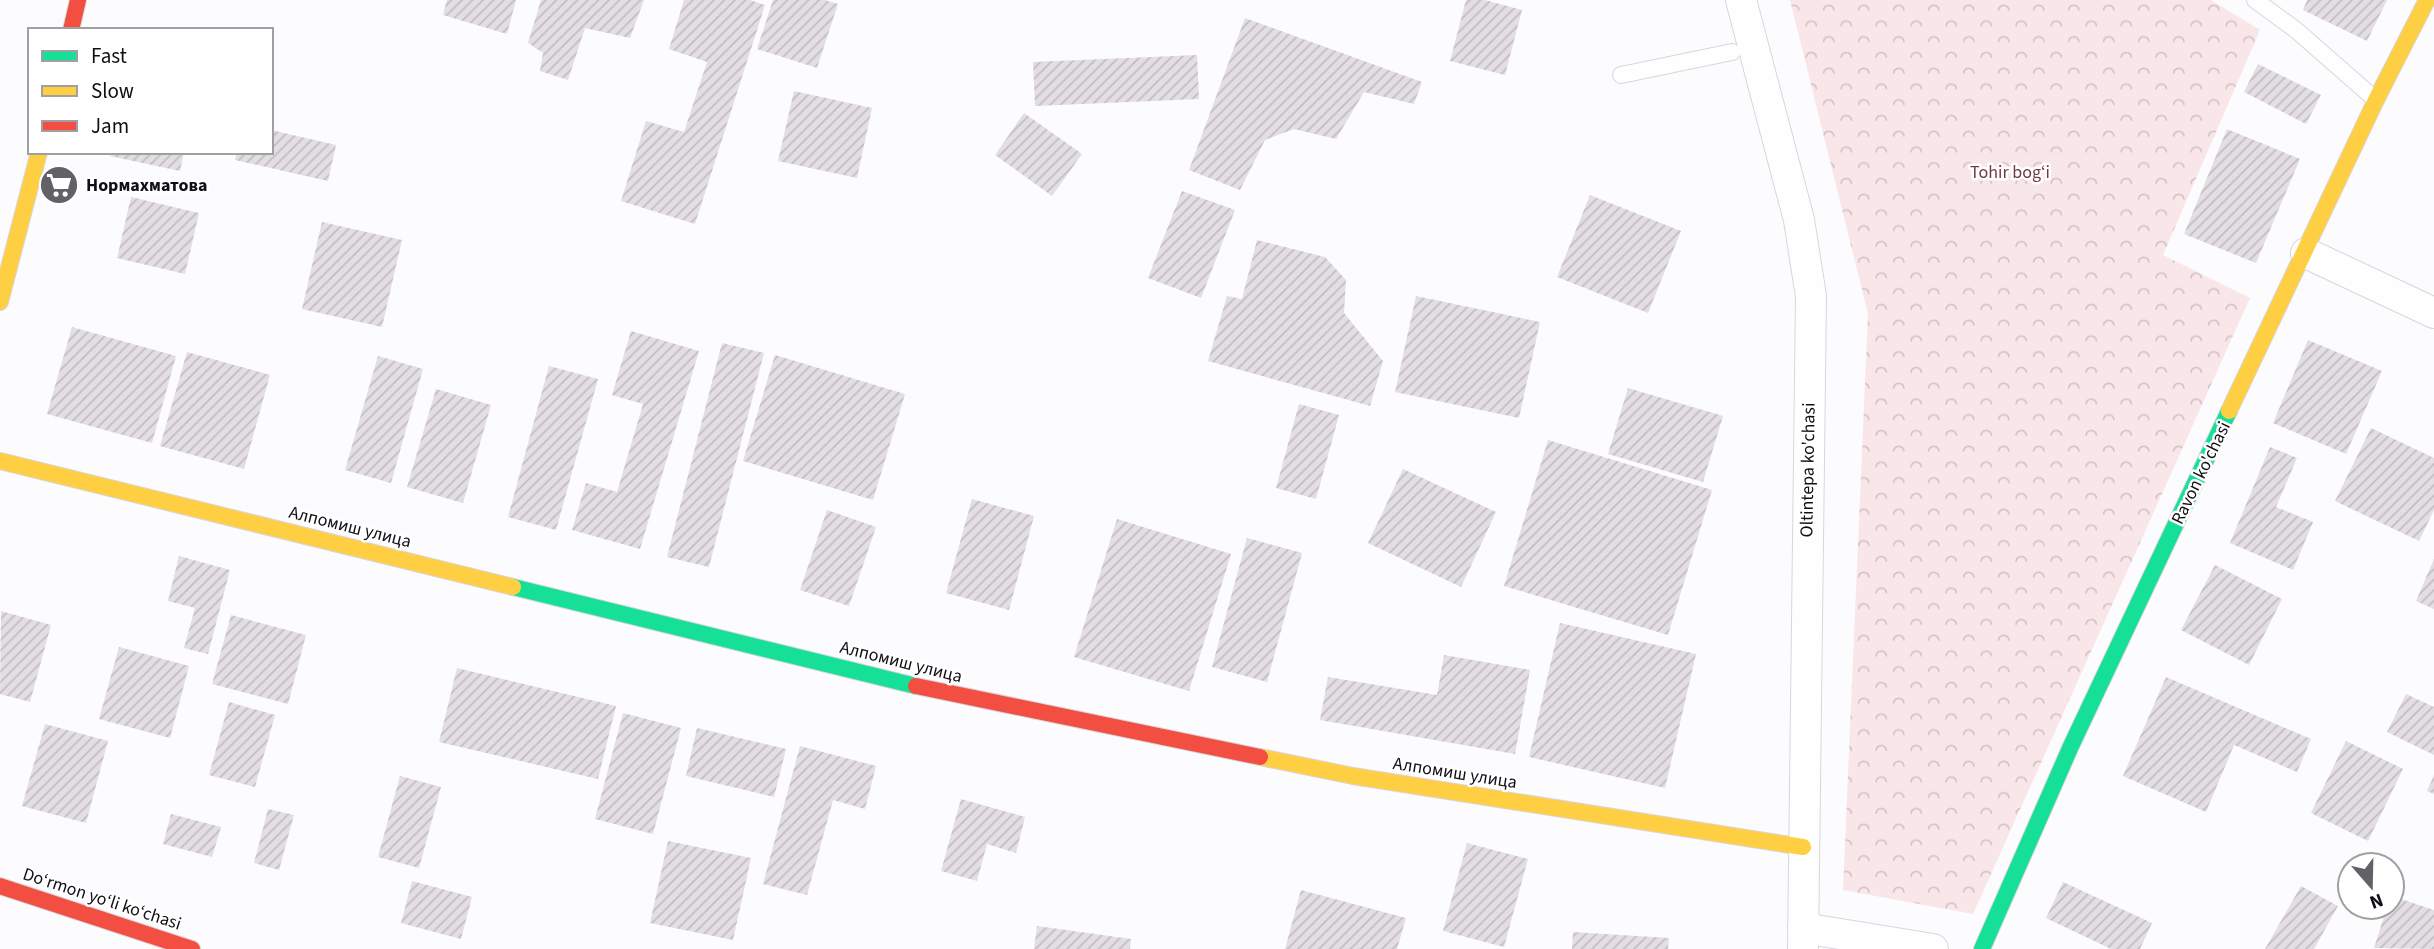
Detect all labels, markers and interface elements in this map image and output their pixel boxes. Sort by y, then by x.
legend [28,28,273,154]
text: Fast [91,41,127,71]
text: Slow [91,76,134,106]
text: Jam [91,111,129,141]
park label: Tohir bog‘i [1970,160,2050,185]
supermarket icon: Нормахматова [38,164,80,206]
place label: Нормахматова [86,173,208,198]
street label: Oltintepa ko'chasi [1794,402,1822,538]
street label: Ravon ko'chasi [2165,417,2237,529]
street label: Алпомиш улица [286,500,414,554]
street label: Алпомиш улица [837,635,965,689]
street label: Алпомиш улица [1391,751,1519,795]
north arrow [2336,851,2406,921]
street label: Do‘rmon yo‘li ko‘chasi [19,862,185,936]
text: N [2366,886,2387,915]

